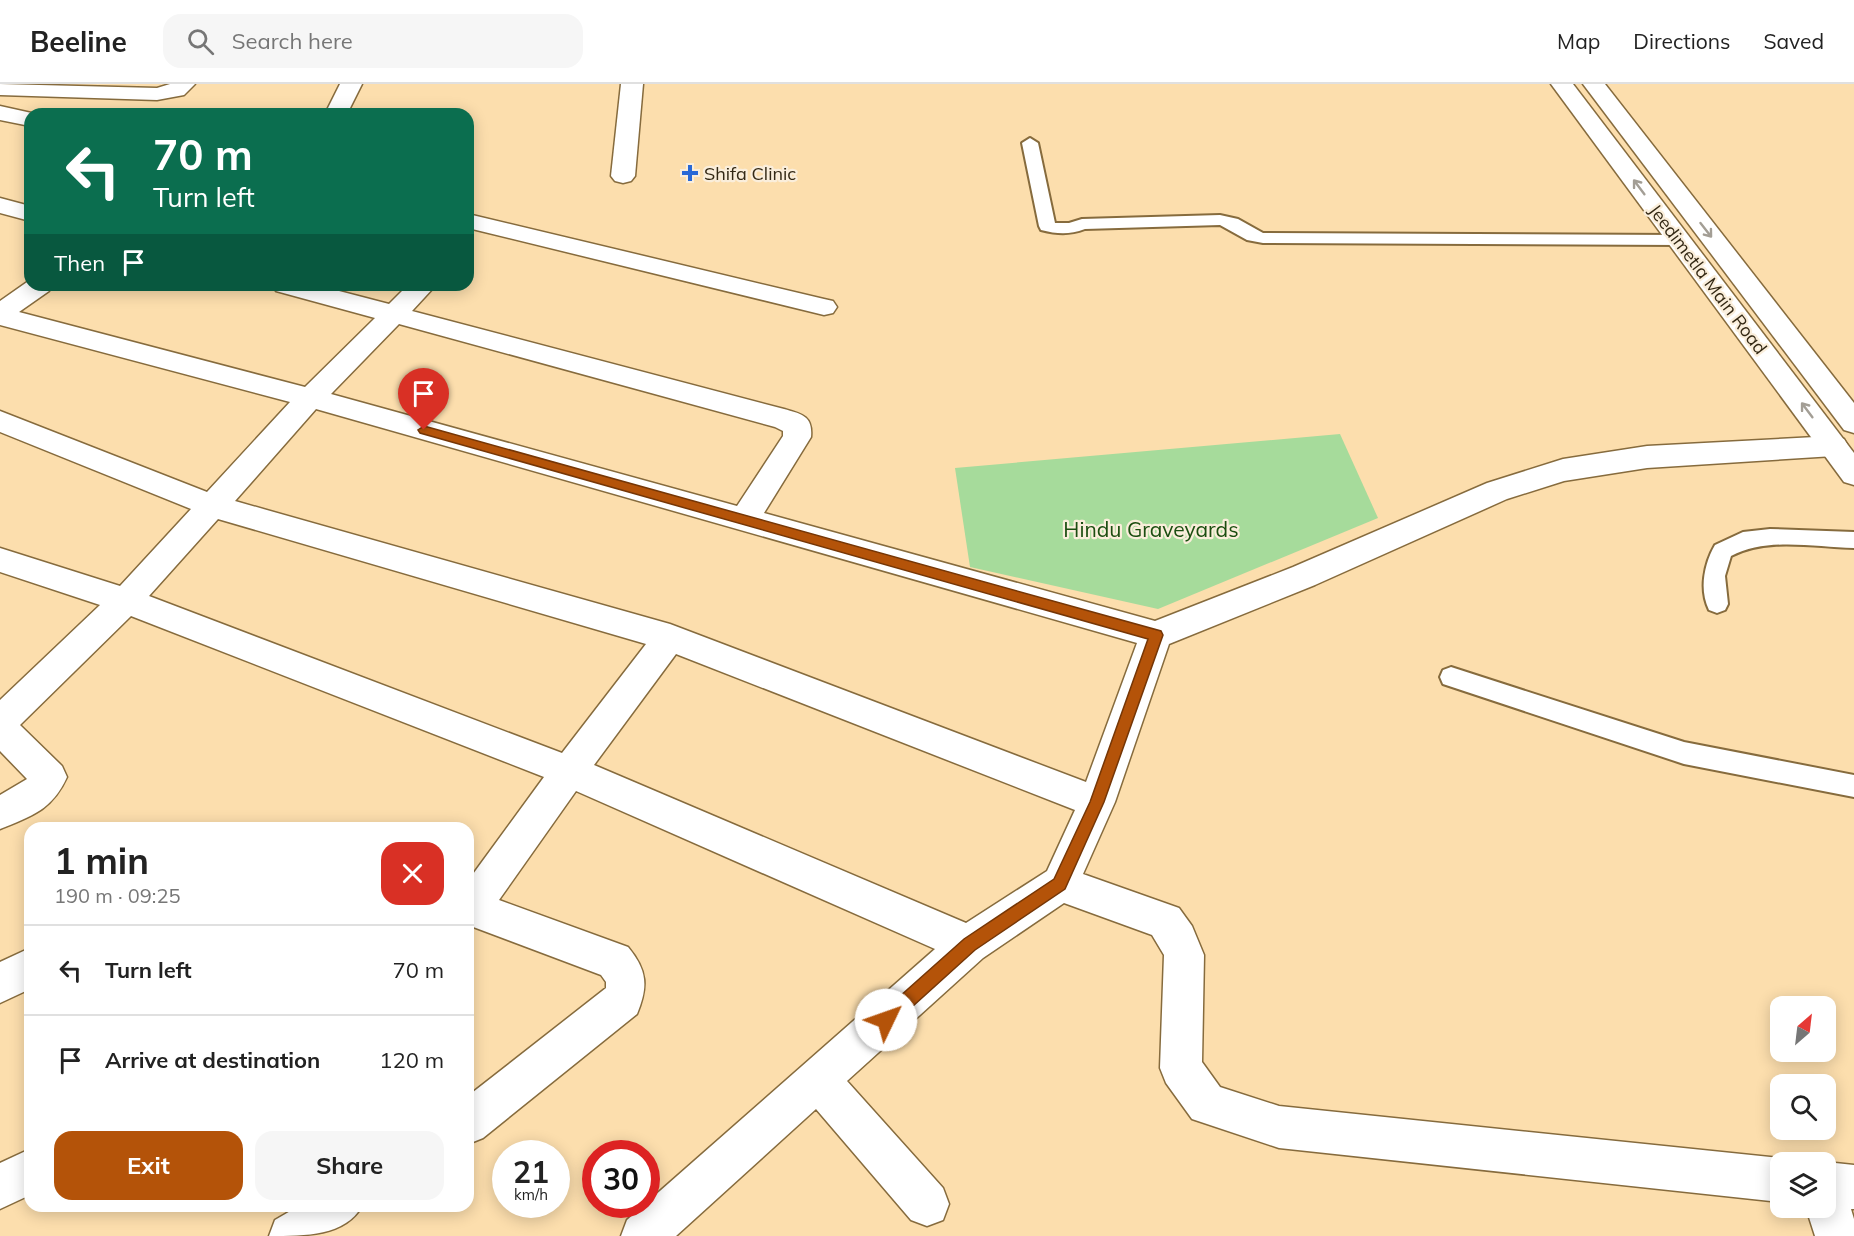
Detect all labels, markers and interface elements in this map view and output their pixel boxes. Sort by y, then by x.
search box [163,14,583,68]
text: Beeline [30,24,127,59]
icon: search [184,25,217,58]
text: Search here [232,27,353,55]
text: Map [1557,28,1600,54]
text: Directions [1633,28,1730,54]
text: Saved [1763,28,1824,54]
text: 70 m [153,128,253,181]
icon: left [54,132,132,210]
place label: Shifa Clinic [704,162,796,185]
marker: Shifa Clinic [681,164,699,182]
one-way arrow [1633,179,1646,195]
text: Turn left [153,180,255,214]
street label: Jeedimetla Main Road [1644,199,1772,359]
one-way arrow [1700,222,1713,238]
icon: arrive [117,246,150,279]
text: Then [54,249,105,277]
pin [398,368,449,430]
icon: arrive [407,377,440,410]
one-way arrow [1801,402,1813,418]
park label: Hindu Graveyards [1063,516,1239,542]
text: 1 min [54,838,149,883]
button: close [381,842,444,905]
text: 190 m · 09:25 [54,883,180,908]
icon: left [54,954,87,987]
text: Turn left [105,956,192,984]
text: 70 m [393,956,444,984]
position arrow [854,988,918,1052]
north arrow [1770,996,1836,1062]
map controls [1770,996,1836,1218]
icon: arrive [54,1044,87,1077]
text: Arrive at destination [105,1046,320,1074]
text: 120 m [379,1046,444,1074]
button: search [1770,1074,1836,1140]
button: Exit [54,1131,243,1200]
button: Share [255,1131,444,1200]
speed limit sign: 30 [582,1140,660,1218]
button: layers [1770,1152,1836,1218]
text: 21 [513,1153,549,1191]
text: km/h [514,1185,548,1204]

